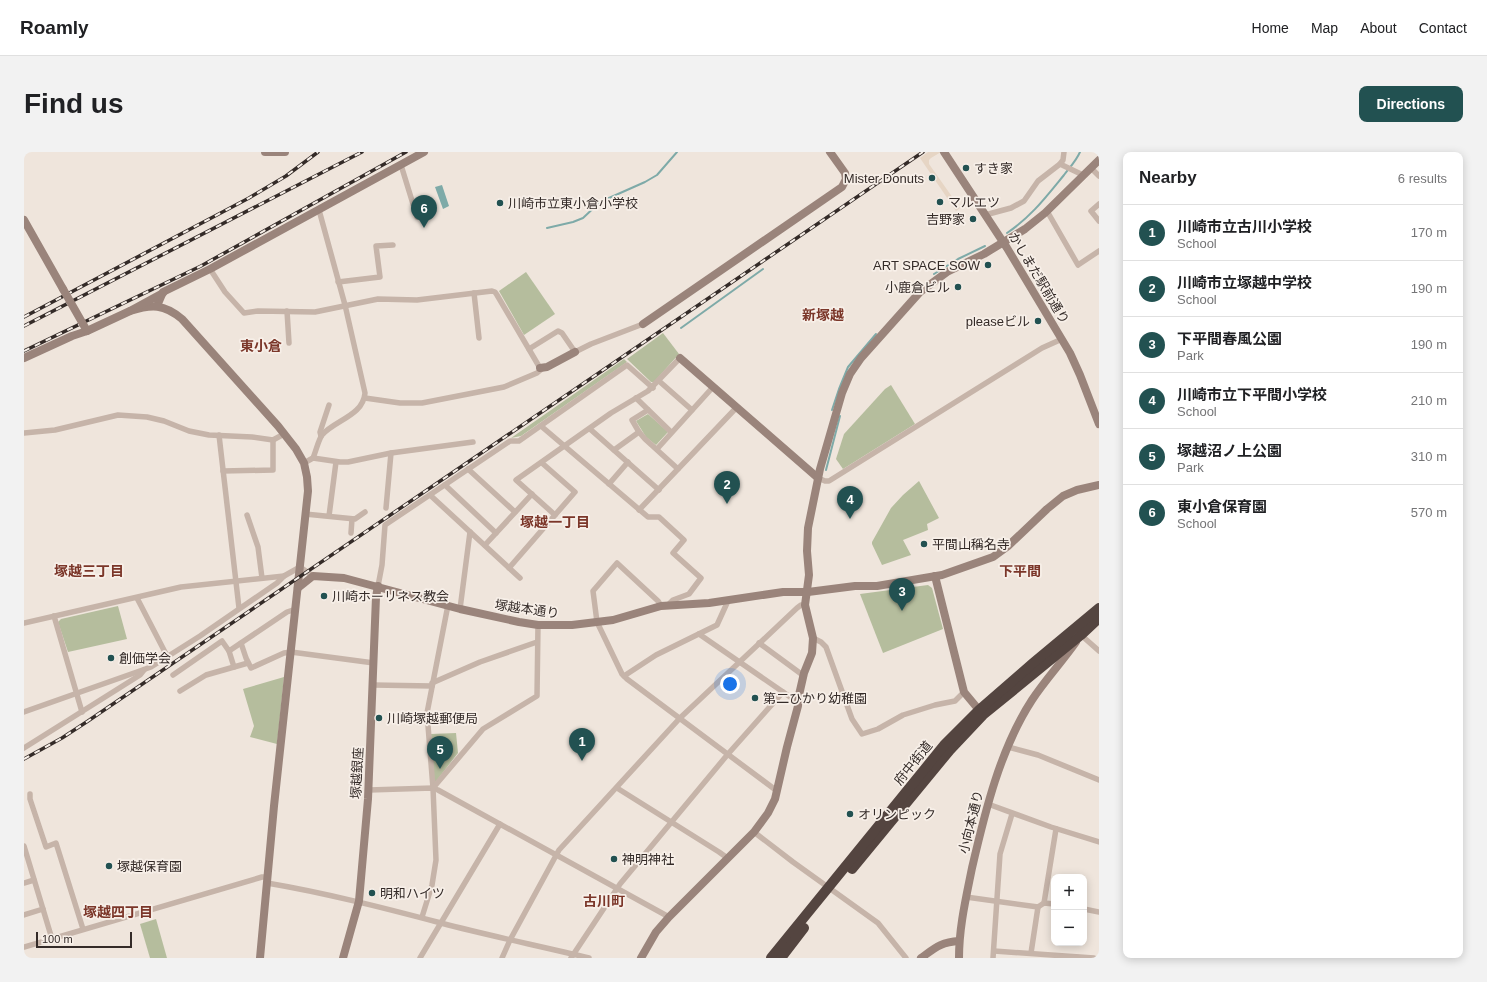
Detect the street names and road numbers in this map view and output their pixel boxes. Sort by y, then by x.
street label: かしまだ駅前通り [1006,230,1072,326]
street label: 塚越本通り [494,597,560,621]
street label: 府中街道 [891,738,935,788]
street label: 塚越銀座 [348,747,366,799]
street label: 小向本通り [956,789,986,855]

